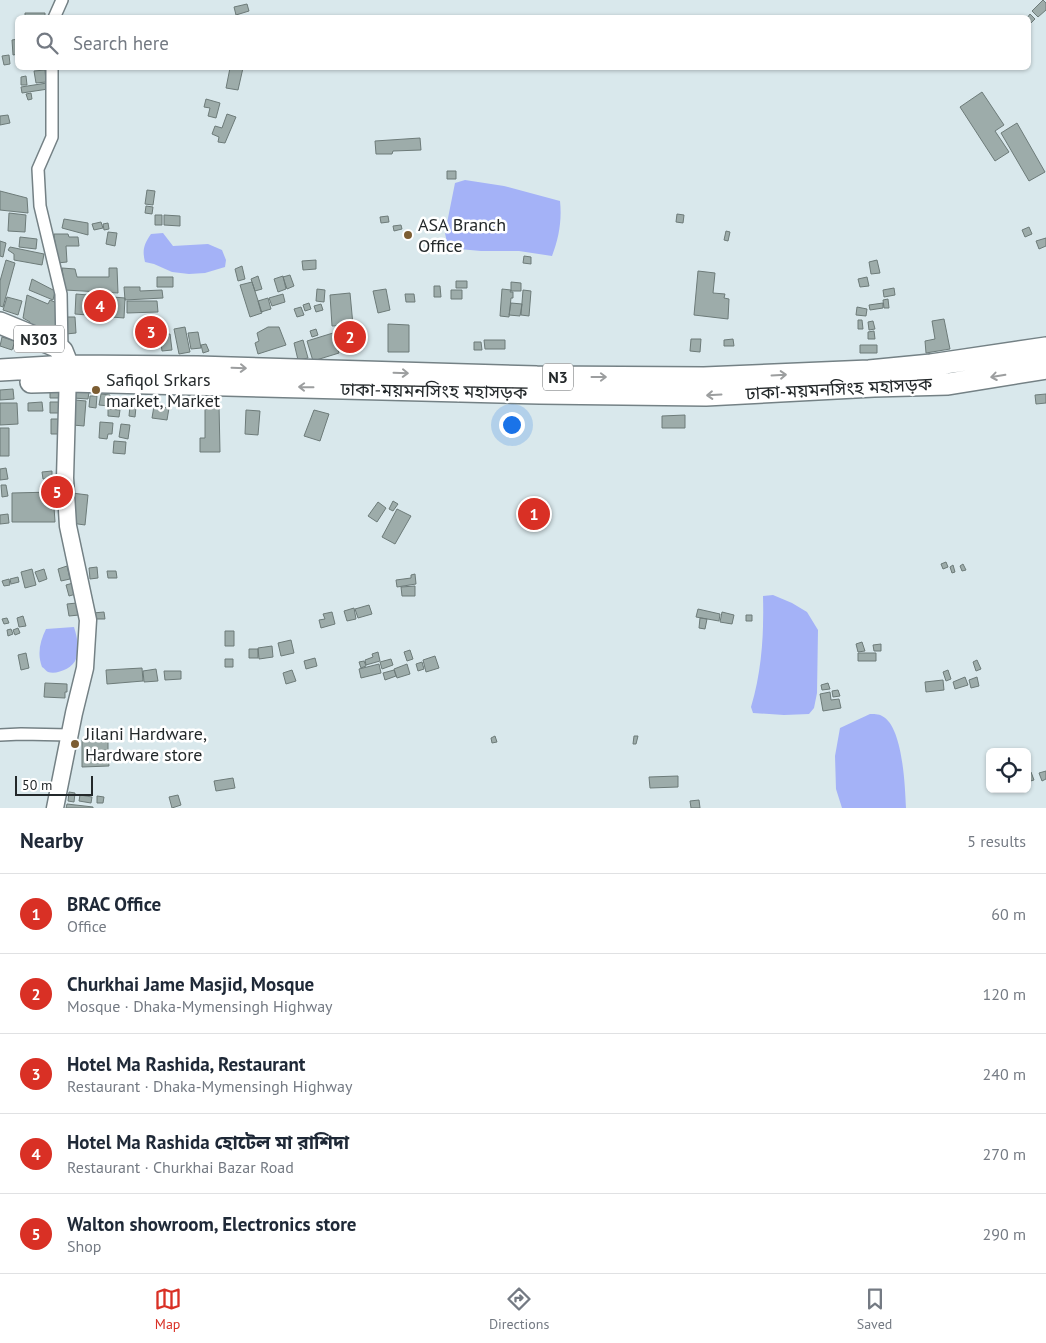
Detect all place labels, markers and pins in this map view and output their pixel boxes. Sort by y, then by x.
place label: ASA Branch Office [418,213,506,257]
marker: ASA Branch Office [402,229,414,241]
pin: 4 [84,287,116,325]
pin: 3 [135,313,167,351]
pin: 2 [334,318,366,356]
place label: Safiqol Srkars market, Market [106,368,220,412]
marker: Safiqol Srkars market, Market [90,384,102,396]
pin: 5 [41,473,73,511]
pin: 1 [518,495,550,533]
place label: Jilani Hardware, Hardware store [84,722,207,766]
marker: Jilani Hardware, Hardware store [69,738,81,750]

